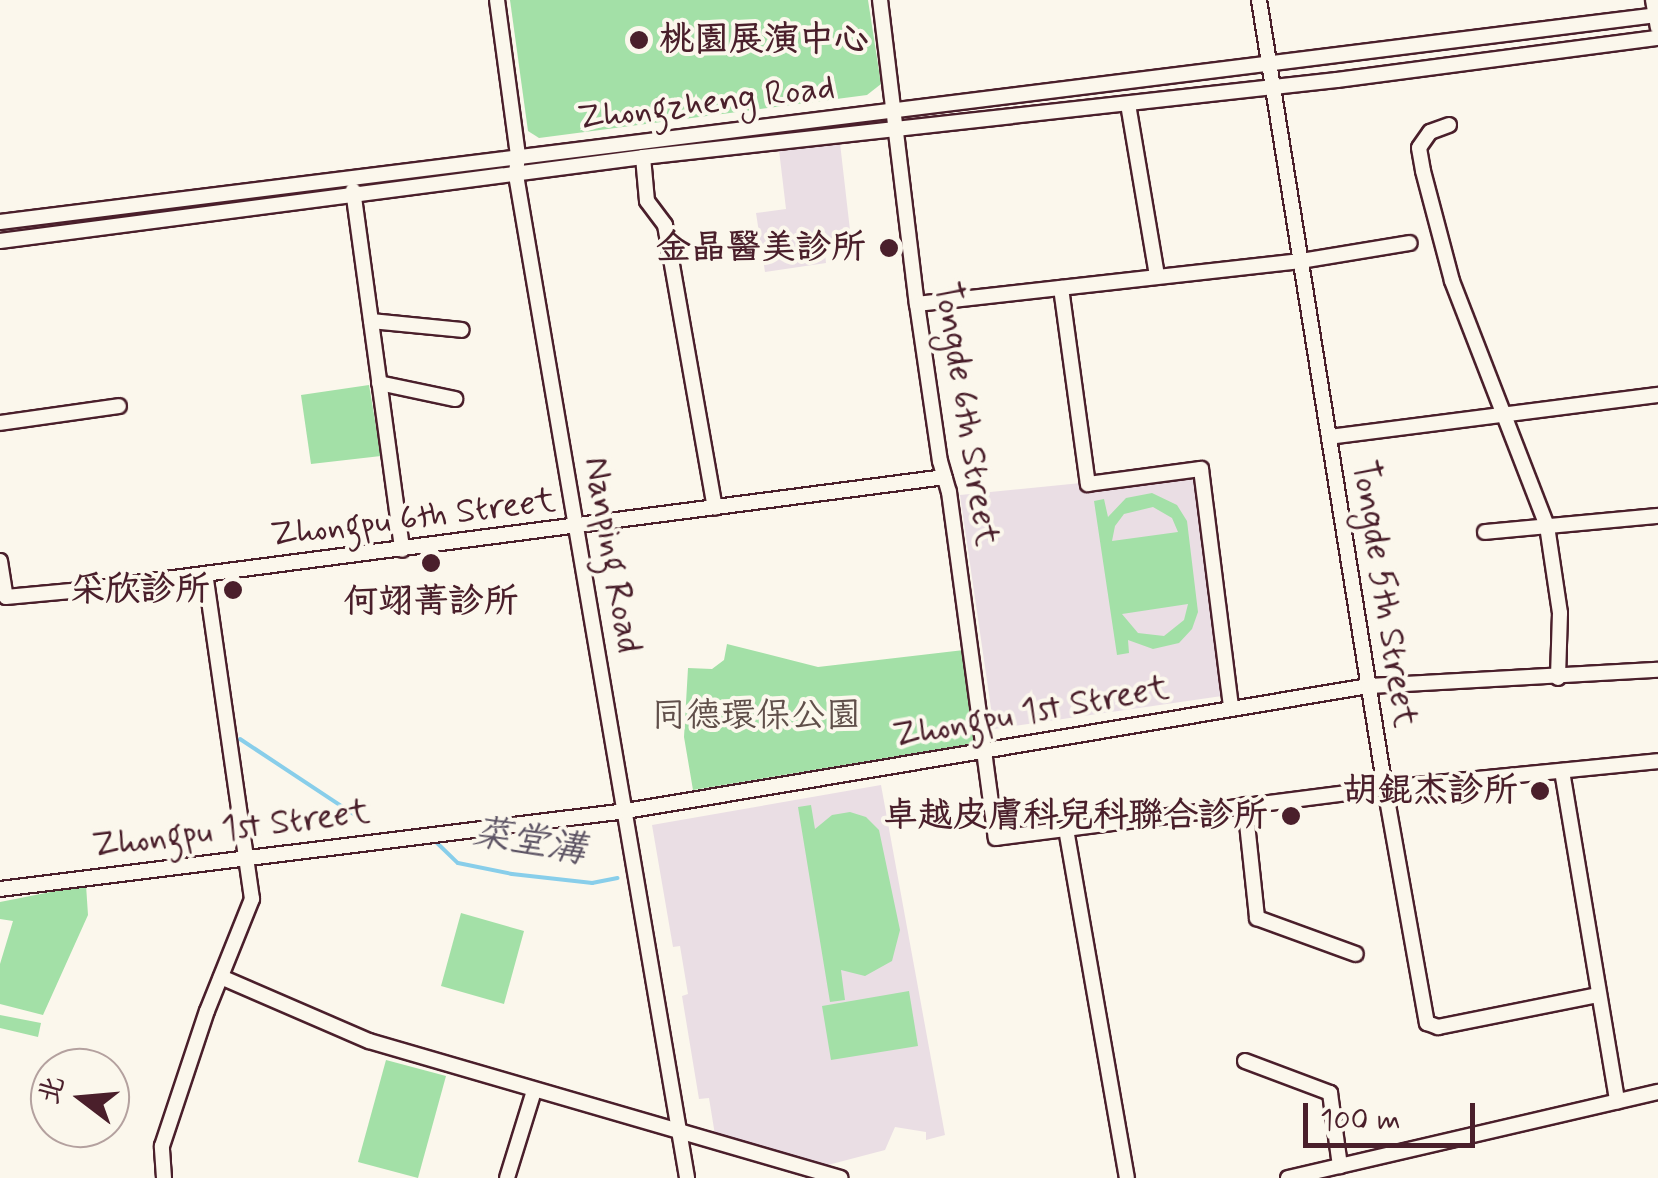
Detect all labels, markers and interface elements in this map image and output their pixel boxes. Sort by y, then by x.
place label: 桃園展演中心 [659,19,869,61]
marker: 桃園展演中心 [628,29,650,51]
street label: Zhongzheng Road [575,66,837,140]
place label: 金晶醫美診所 [656,227,866,269]
marker: 金晶醫美診所 [876,235,902,261]
street label: Tongde 6th Street [924,279,1008,549]
street label: Nanping Road [574,455,650,655]
street label: Tongde 5th Street [1342,457,1426,731]
street label: Zhongpu 6th Street [268,480,558,556]
marker: 何翊菁診所 [418,550,444,576]
place label: 采欣診所 [70,569,210,611]
marker: 采欣診所 [220,577,246,603]
place label: 何翊菁診所 [344,581,518,623]
street label: Zhongpu 1st Street [890,667,1172,757]
park label: 同德環保公園 [651,695,861,737]
place label: 胡錕杰診所 [1343,770,1518,812]
marker: 胡錕杰診所 [1527,778,1553,804]
street label: Zhongpu 1st Street [90,791,372,867]
place label: 卓越皮膚科兒科聯合診所 [883,795,1268,837]
marker: 卓越皮膚科兒科聯合診所 [1278,803,1304,829]
water label: 菜堂溝 [469,810,589,874]
north arrow [30,1048,130,1148]
text: 北 [31,1072,74,1109]
scale bar [1308,1083,1480,1145]
text: 100 m [1320,1101,1401,1140]

